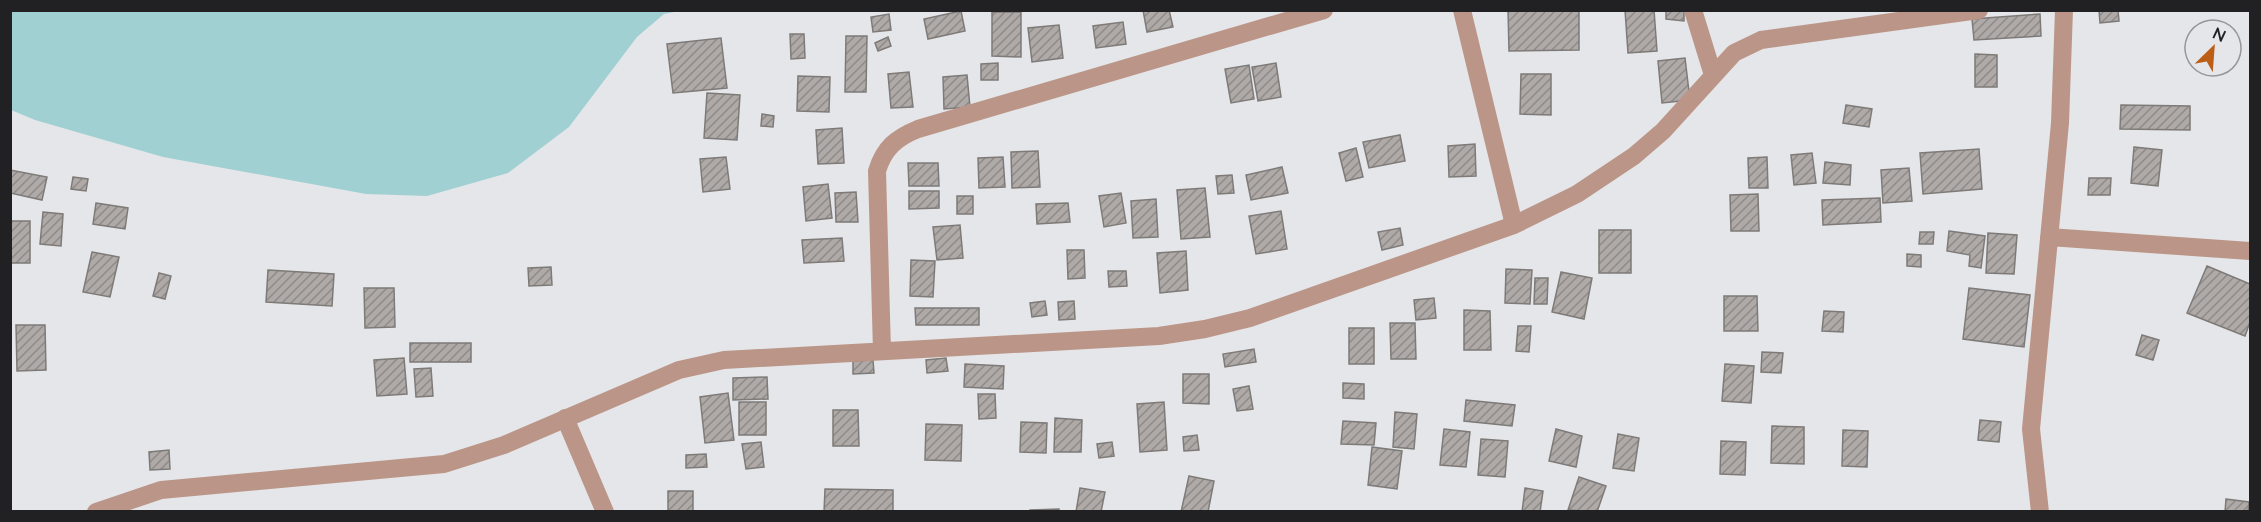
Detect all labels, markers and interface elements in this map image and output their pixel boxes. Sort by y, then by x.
north arrow [2183,18,2243,78]
text: N [2210,23,2229,45]

